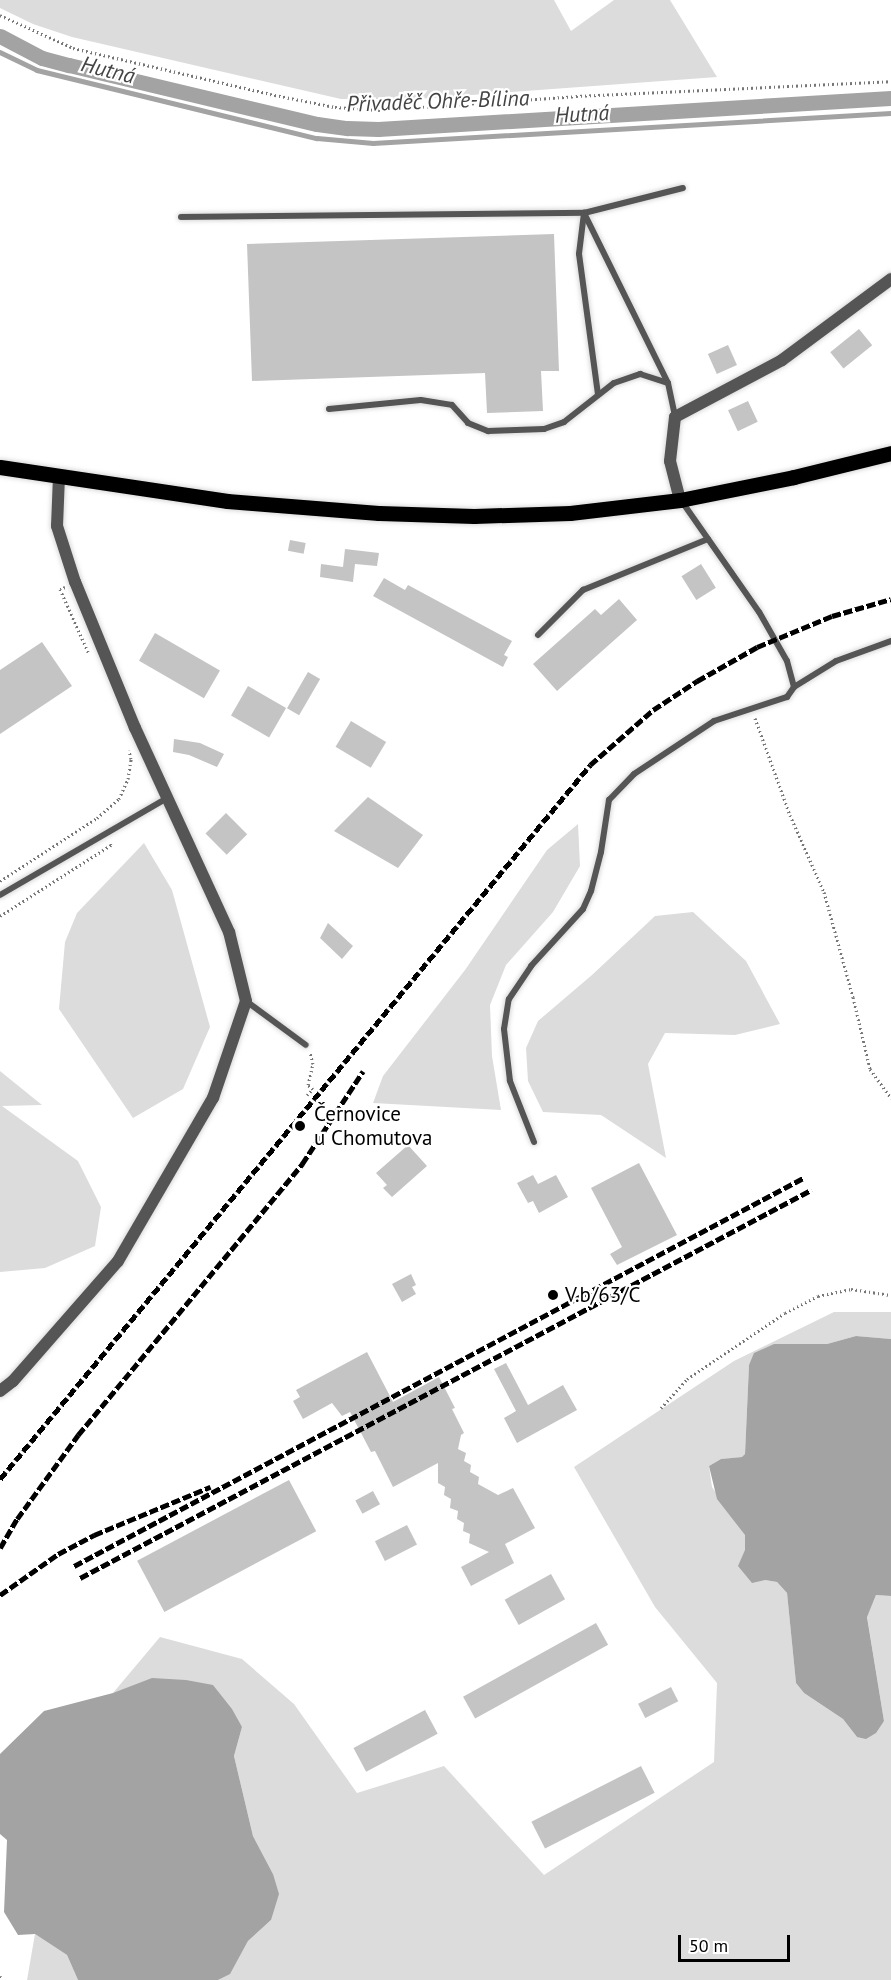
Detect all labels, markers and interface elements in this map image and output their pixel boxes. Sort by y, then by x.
water label: Hutná [78,51,138,89]
water label: Přivaděč Ohře-Bílina [346,85,530,117]
water label: Hutná [554,99,610,129]
place label: Černovice u Chomutova [314,1101,432,1151]
marker: Černovice u Chomutova [291,1117,309,1135]
place label: V.b/63/C [565,1282,641,1308]
marker: V.b/63/C [546,1288,560,1302]
scale bar [681,1923,794,1961]
text: 50 m [689,1934,728,1957]

